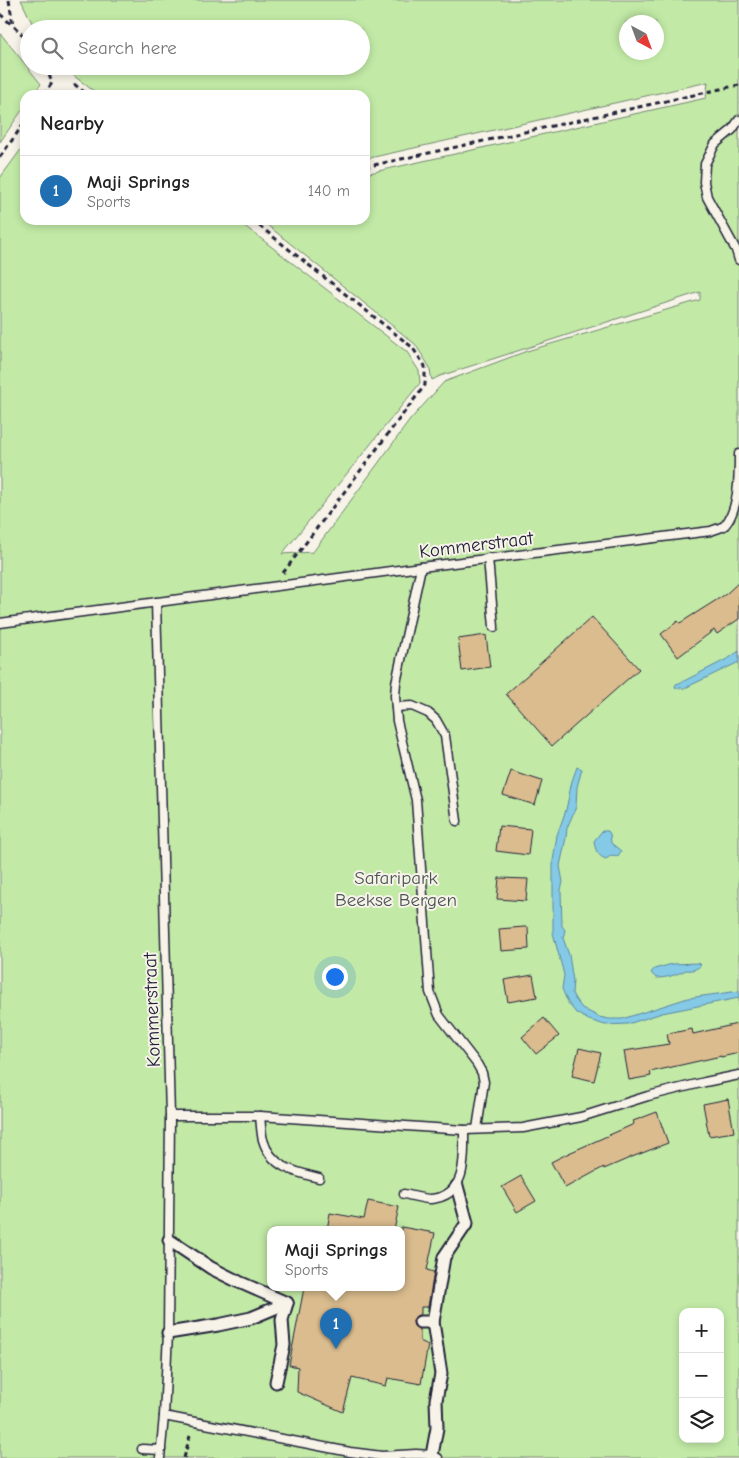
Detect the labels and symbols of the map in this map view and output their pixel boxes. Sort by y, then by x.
north arrow [619,15,664,60]
street label: Kommerstraat [418,527,535,563]
park label: Safaripark Beekse Bergen [335,867,457,911]
street label: Kommerstraat [139,952,165,1068]
your location [322,964,348,990]
pin: 1 [320,1308,352,1349]

